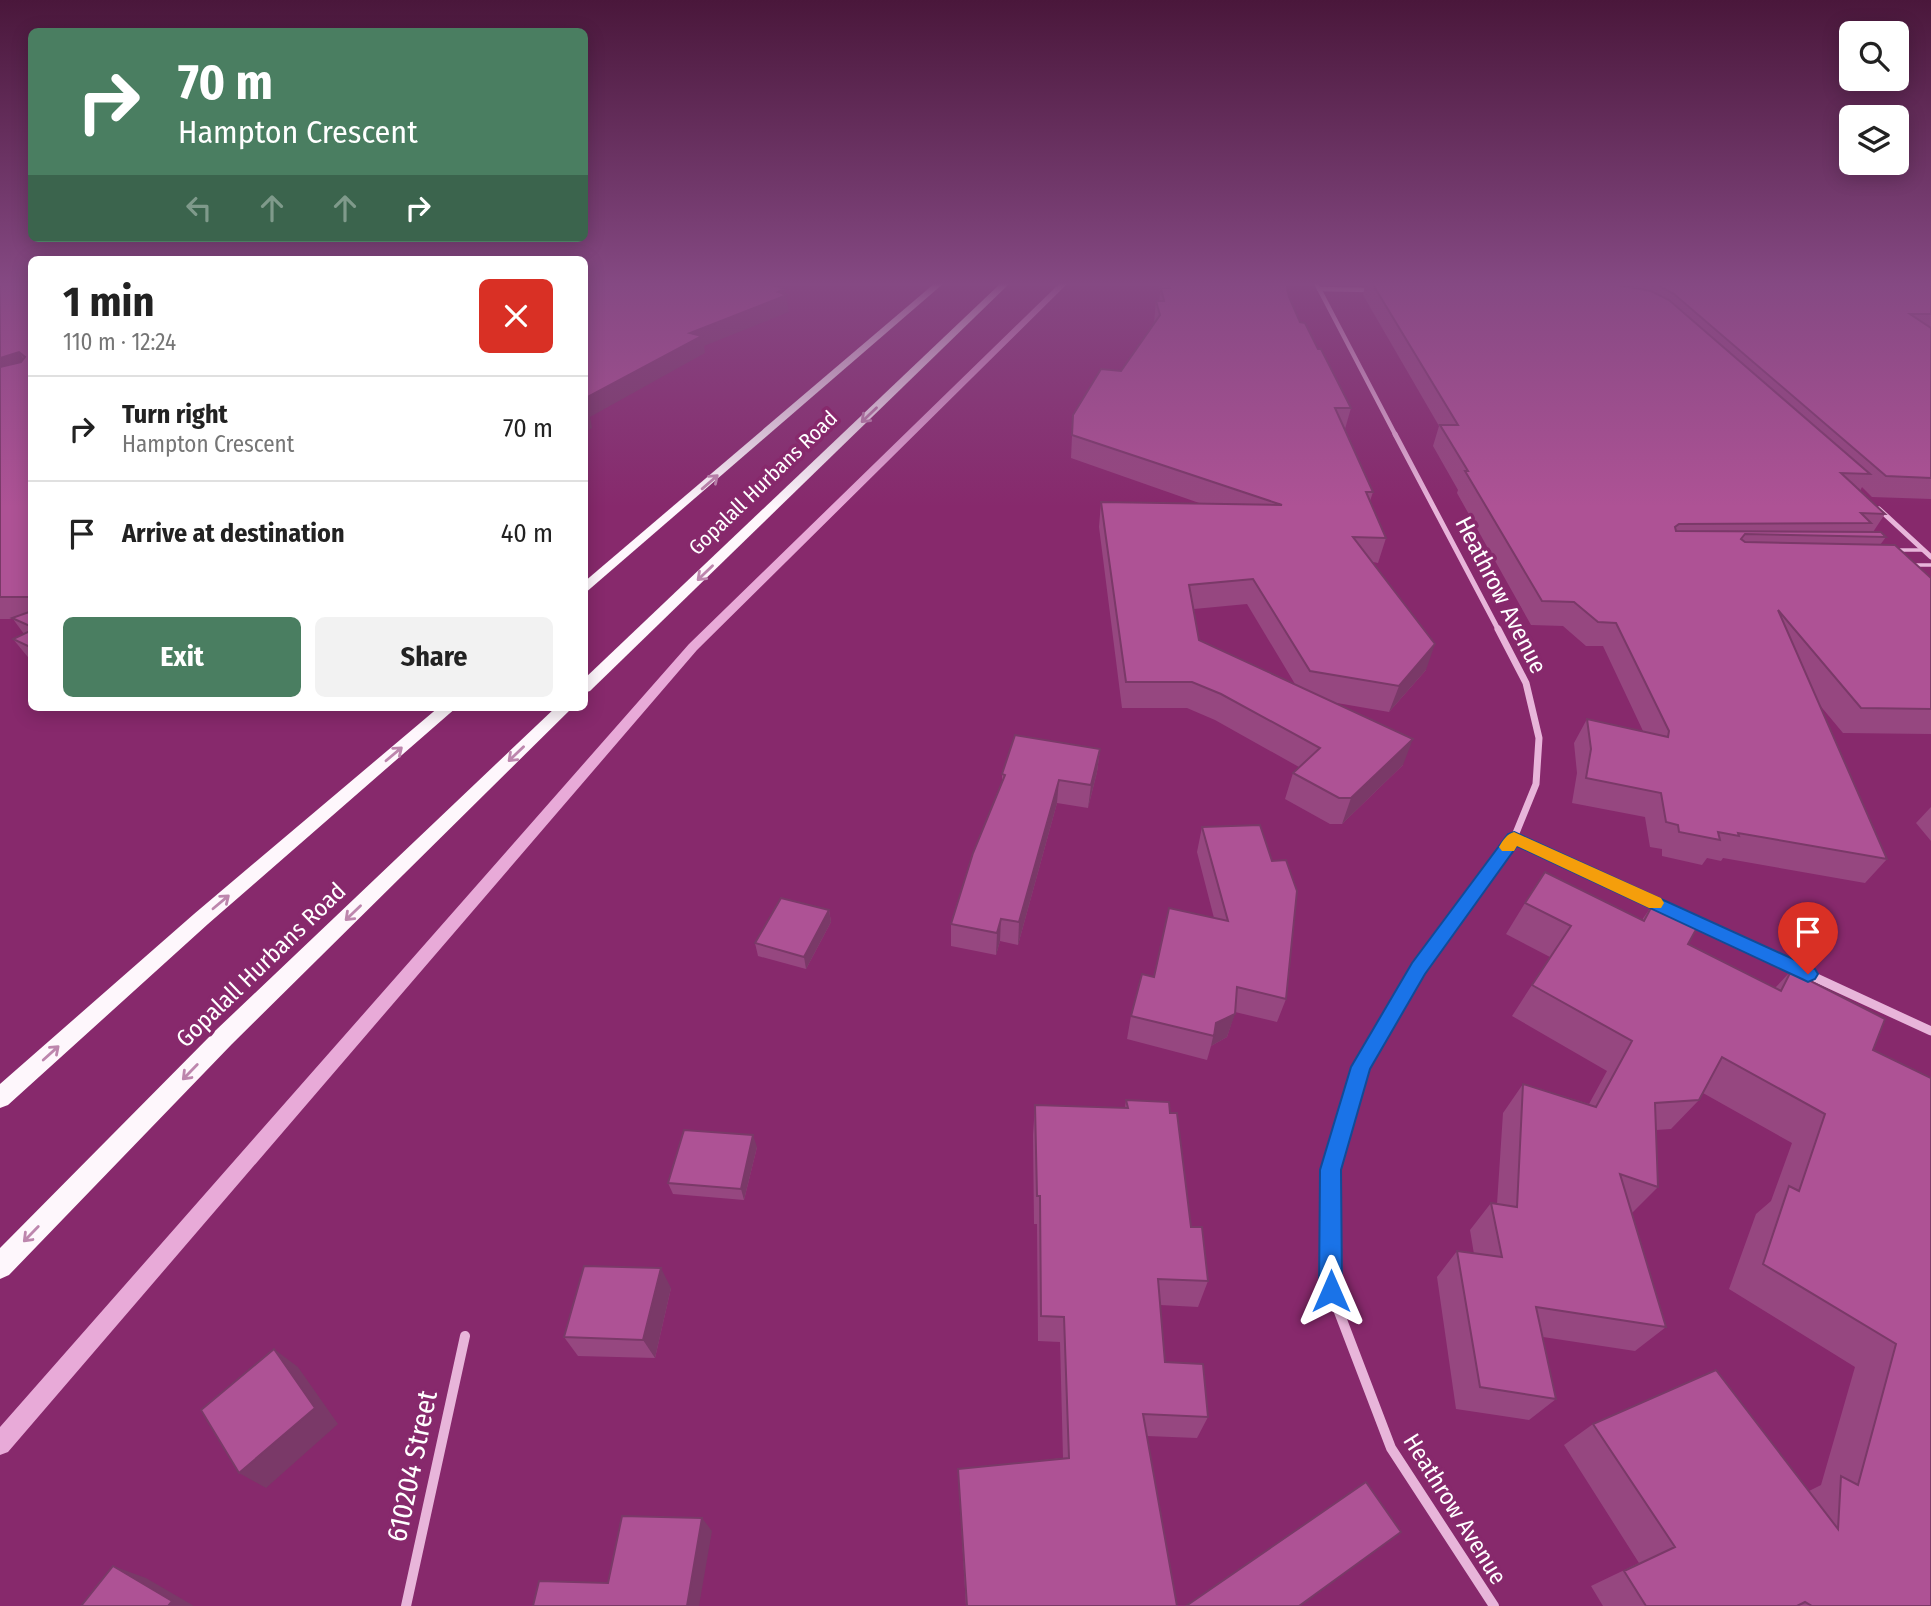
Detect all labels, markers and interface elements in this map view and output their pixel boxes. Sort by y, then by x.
map controls [1839,21,1909,175]
button: search [1839,21,1909,91]
text: 70 m [178,53,273,112]
icon: right [63,56,154,147]
button: layers [1839,105,1909,175]
text: Hampton Crescent [178,113,418,151]
icon: left [180,189,218,227]
icon: ahead [253,189,291,227]
icon: ahead [326,189,364,227]
icon: right [399,189,437,227]
text: 1 min [63,277,154,327]
button: close [479,279,553,353]
text: 110 m · 12:24 [63,328,176,356]
text: Turn right [122,399,228,430]
street label: Gopalall Hurbans Road [683,405,843,561]
one-way arrow [860,407,877,424]
icon: right [63,410,101,448]
text: 70 m [503,413,553,444]
text: Hampton Crescent [122,430,294,458]
one-way arrow [701,474,719,490]
street label: Heathrow Avenue [1449,512,1553,678]
icon: arrive [63,515,101,553]
text: Arrive at destination [122,518,345,549]
text: 40 m [501,518,553,549]
one-way arrow [696,564,713,581]
button: Exit [63,617,301,697]
button: Share [315,617,553,697]
one-way arrow [385,746,403,762]
one-way arrow [508,746,525,763]
street label: Gopalall Hurbans Road [171,877,351,1053]
one-way arrow [211,894,229,910]
pin [1778,902,1838,974]
one-way arrow [344,904,361,921]
icon: arrive [1789,913,1827,951]
one-way arrow [42,1045,60,1061]
one-way arrow [182,1063,199,1080]
one-way arrow [23,1226,40,1243]
position arrow [1294,1254,1368,1328]
street label: 610204 Street [380,1387,444,1545]
street label: Heathrow Avenue [1397,1429,1513,1589]

